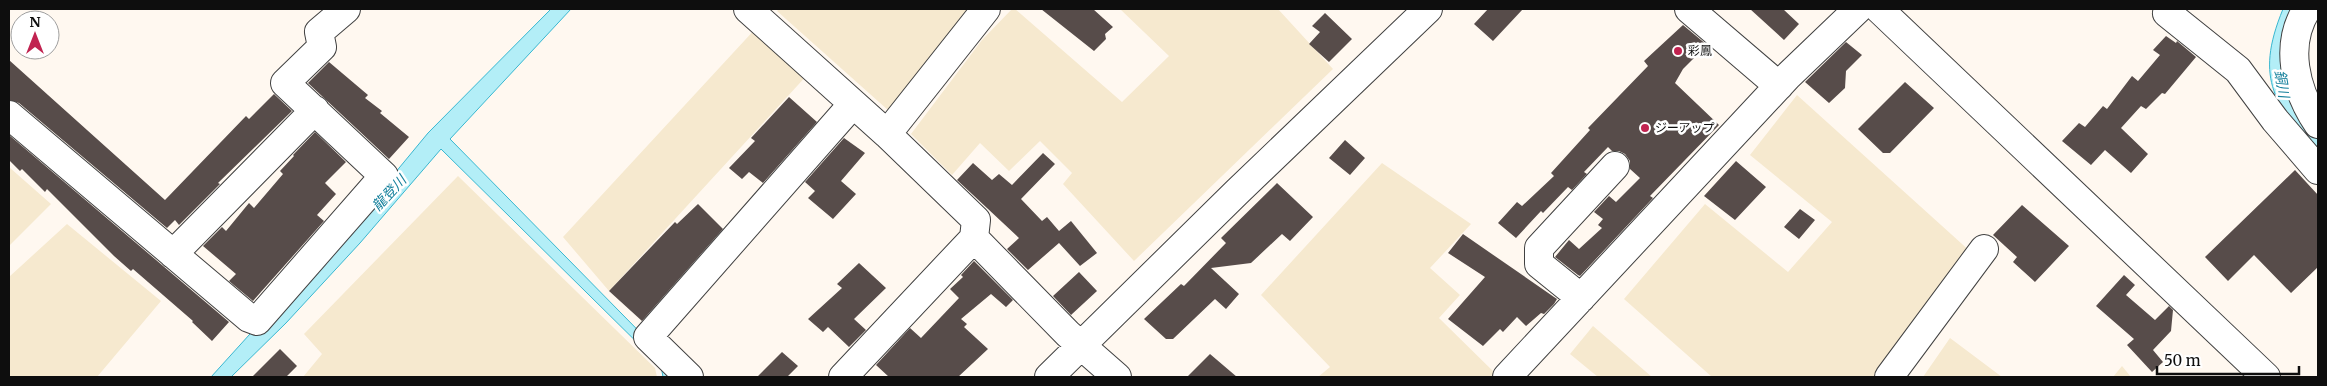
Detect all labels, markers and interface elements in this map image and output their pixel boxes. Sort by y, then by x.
north arrow [10,10,60,60]
text: N [29,13,41,31]
place label: 彩鳳 [1688,43,1712,58]
marker: 彩鳳 [1672,45,1684,57]
water label: 銅川 [2271,69,2294,101]
place label: ジーアップ [1655,120,1715,135]
marker: ジーアップ [1639,122,1651,134]
water label: 龍登川 [368,170,411,214]
scale bar [2157,344,2300,376]
text: 50 m [2164,351,2201,370]

